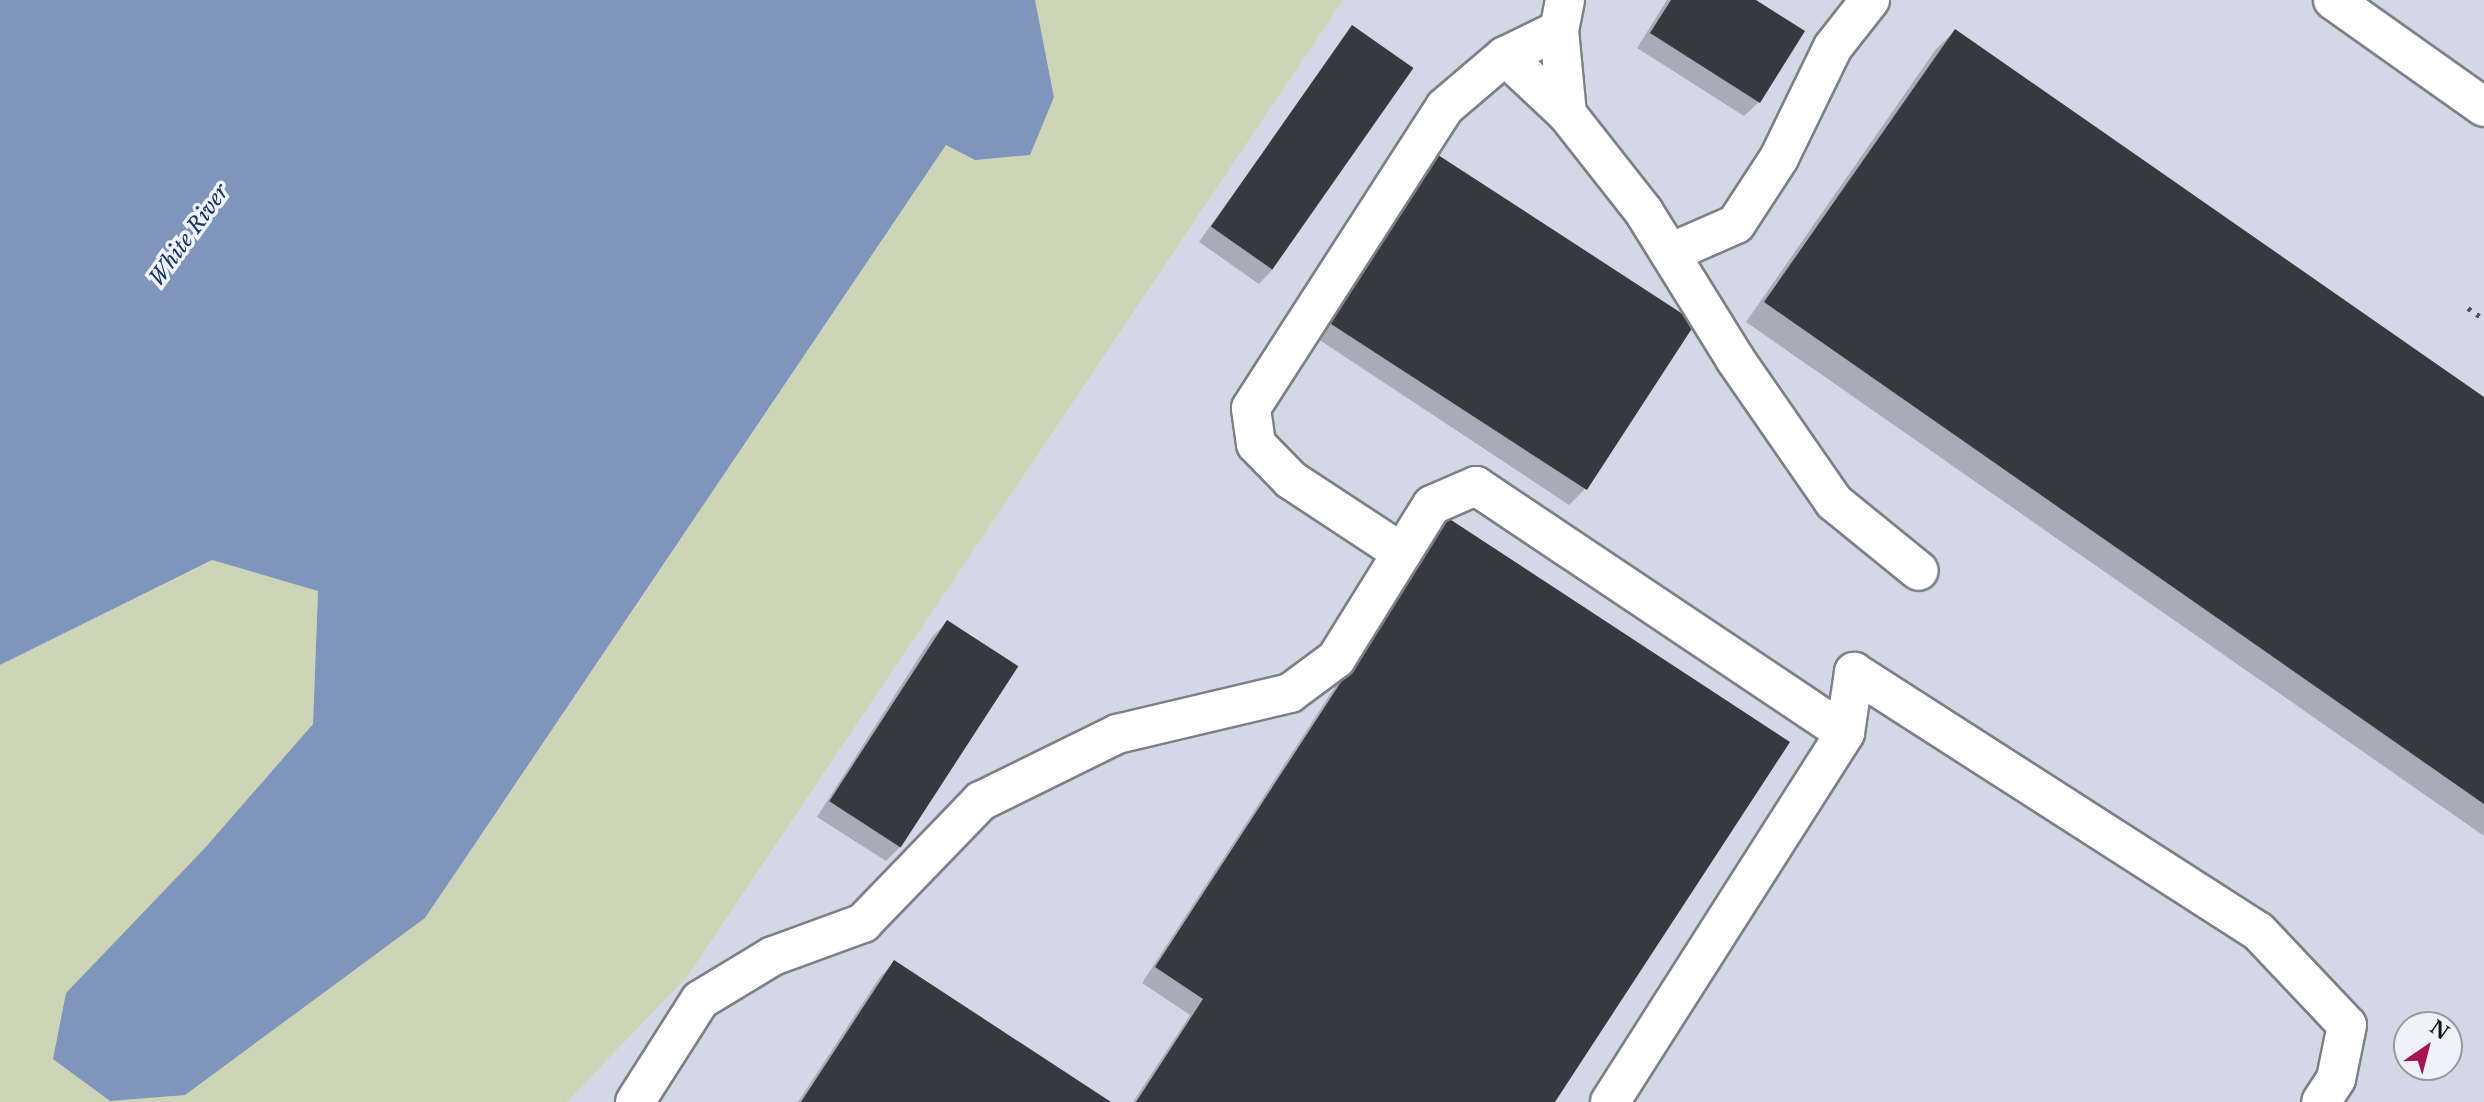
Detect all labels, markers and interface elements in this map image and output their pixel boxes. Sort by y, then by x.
water label: White River [144,180,234,290]
north arrow [2393,1011,2463,1081]
text: N [2425,1015,2453,1045]

